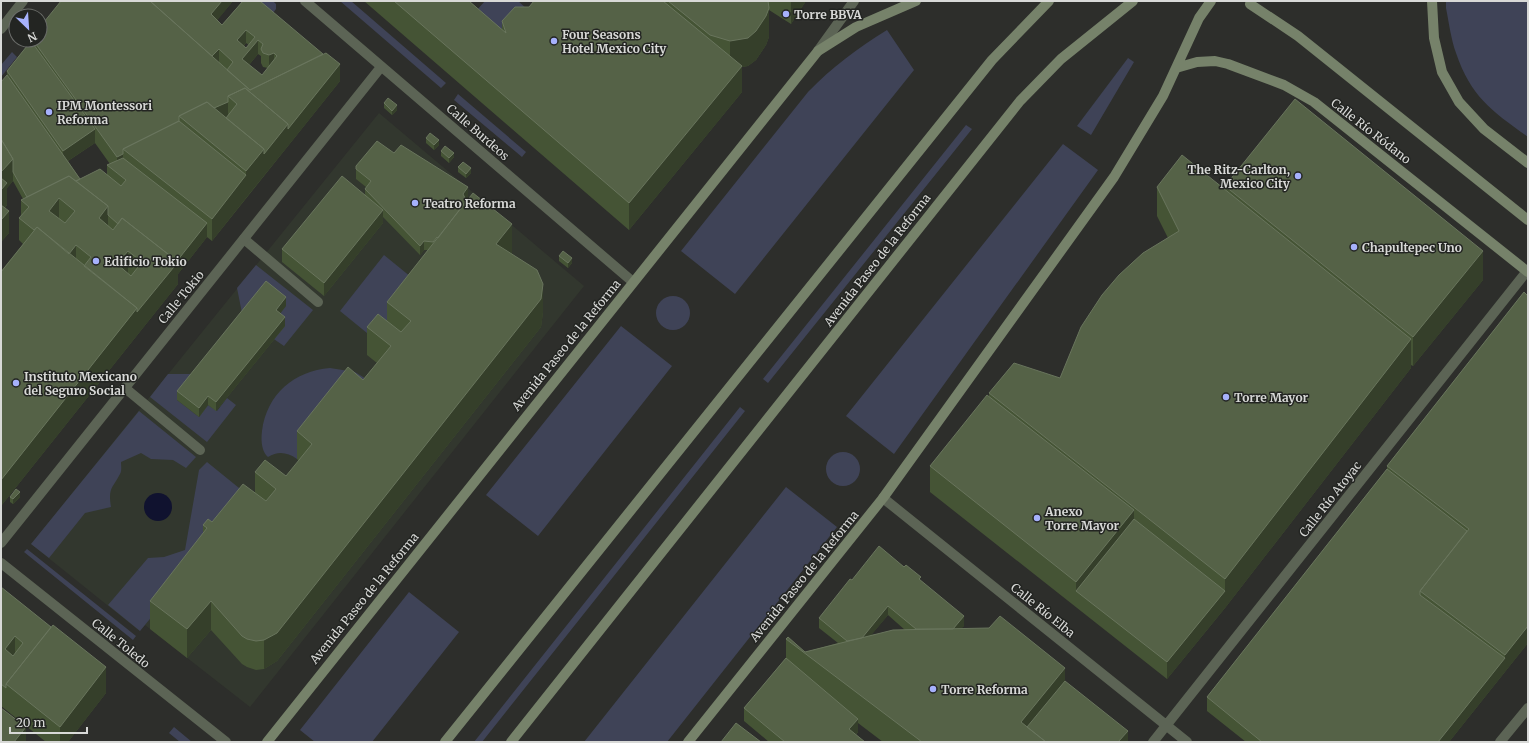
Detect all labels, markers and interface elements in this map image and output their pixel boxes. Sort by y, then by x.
place label: Torre BBVA [794,7,862,22]
north arrow [8,8,48,48]
marker: Torre BBVA [781,9,791,19]
place label: Four Seasons Hotel Mexico City [562,27,667,56]
text: N [25,29,39,45]
marker: Four Seasons Hotel Mexico City [549,36,559,46]
street label: Calle Río Ródano [1328,95,1414,167]
place label: IPM Montessori Reforma [57,98,152,127]
street label: Calle Burdeos [444,101,512,163]
marker: IPM Montessori Reforma [44,107,54,117]
place label: The Ritz-Carlton, Mexico City [1188,162,1291,191]
marker: The Ritz-Carlton, Mexico City [1293,171,1303,181]
street label: Avenida Paseo de la Reforma [820,190,934,330]
place label: Teatro Reforma [423,196,516,211]
marker: Teatro Reforma [410,198,420,208]
place label: Chapultepec Uno [1362,240,1462,255]
marker: Chapultepec Uno [1349,242,1359,252]
place label: Edificio Tokio [104,254,187,269]
marker: Edificio Tokio [91,256,101,266]
street label: Calle Tokio [155,267,207,327]
street label: Avenida Paseo de la Reforma [508,276,624,414]
place label: Instituto Mexicano del Seguro Social [24,369,137,398]
marker: Instituto Mexicano del Seguro Social [11,378,21,388]
place label: Torre Mayor [1234,390,1309,405]
marker: Torre Mayor [1221,392,1231,402]
street label: Calle Río Atoyac [1296,458,1364,540]
place label: Anexo Torre Mayor [1044,504,1120,533]
street label: Avenida Paseo de la Reforma [746,507,862,645]
marker: Anexo Torre Mayor [1032,513,1042,523]
street label: Avenida Paseo de la Reforma [306,529,422,667]
street label: Calle Río Elba [1008,580,1079,641]
street label: Calle Toledo [89,615,153,671]
place label: Torre Reforma [941,682,1028,697]
marker: Torre Reforma [928,684,938,694]
scale bar [10,709,87,735]
text: 20 m [16,715,45,730]

